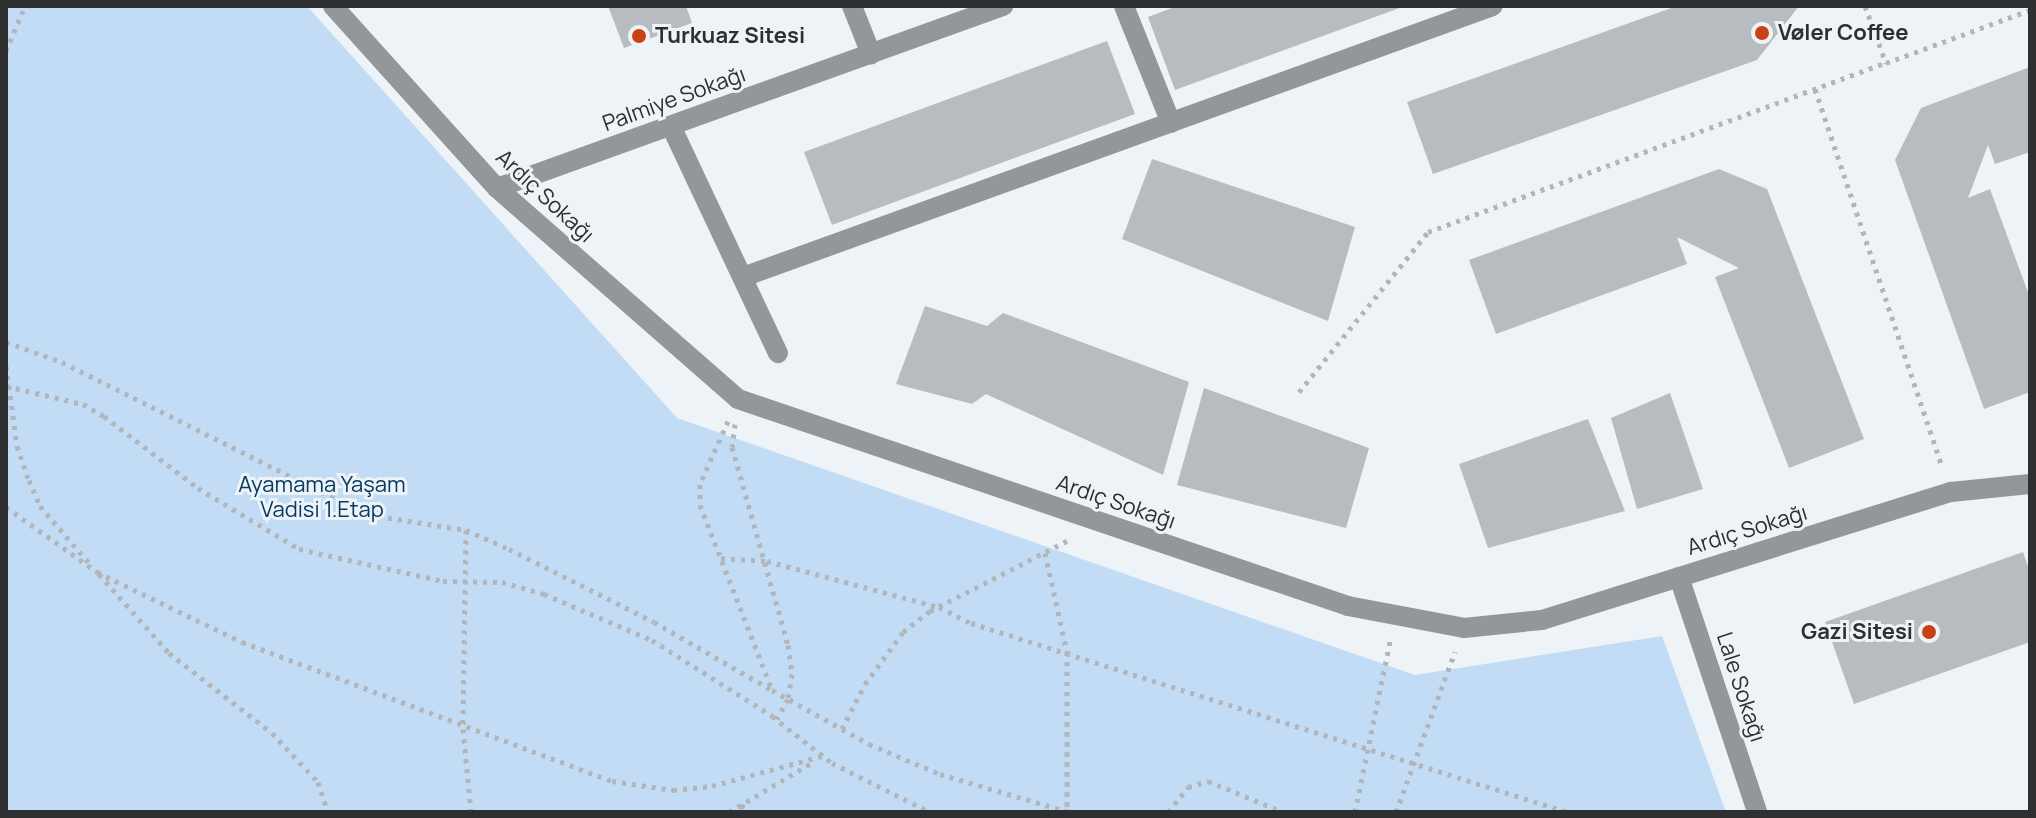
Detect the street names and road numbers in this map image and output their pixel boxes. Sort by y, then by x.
street label: Palmiye Sokağı [599,61,749,137]
street label: Ardıç Sokağı [491,144,599,248]
street label: Ardıç Sokağı [1053,469,1179,535]
street label: Ardıç Sokağı [1684,499,1810,561]
street label: Lale Sokağı [1711,629,1771,745]

